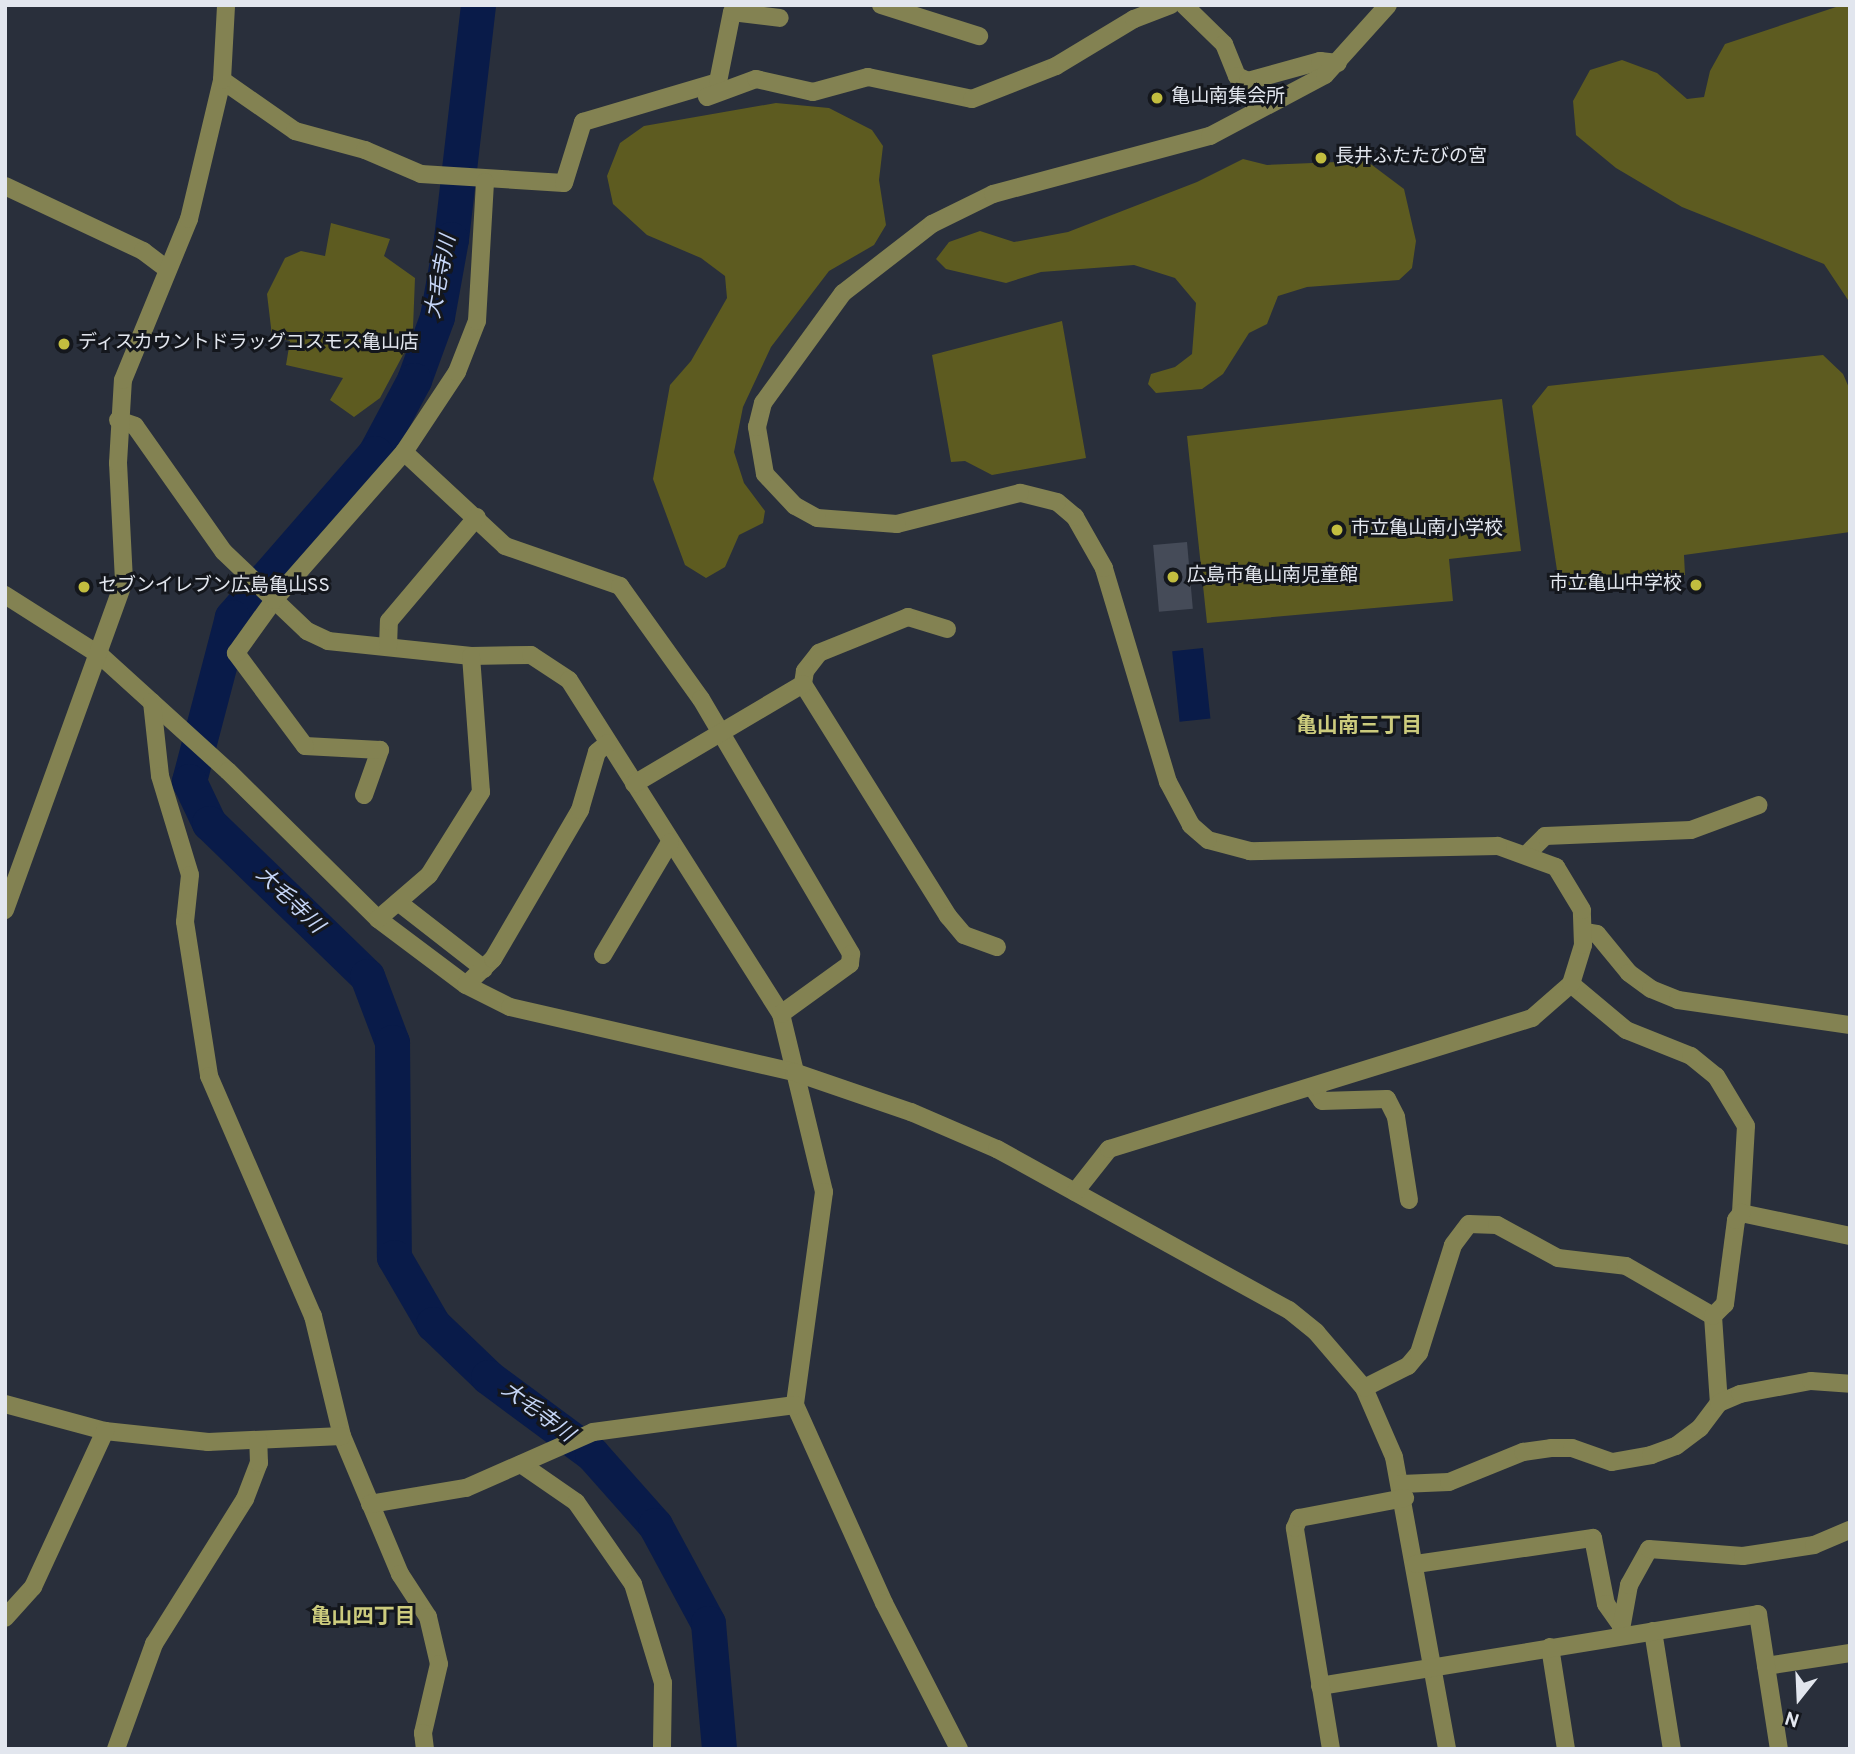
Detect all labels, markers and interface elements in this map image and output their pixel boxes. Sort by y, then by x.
place label: 亀山南集会所 [1171,87,1285,109]
marker: 亀山南集会所 [1149,90,1165,106]
place label: 長井ふたたびの宮 [1335,147,1487,169]
marker: 長井ふたたびの宮 [1313,150,1329,166]
water label: 大毛寺川 [422,233,462,321]
place label: ディスカウントドラッグコスモス亀山店 [78,333,420,355]
marker: ディスカウントドラッグコスモス亀山店 [56,336,72,352]
place label: 市立亀山南小学校 [1351,519,1503,541]
marker: 市立亀山南小学校 [1329,522,1345,538]
place label: 広島市亀山南児童館 [1187,566,1358,588]
marker: 広島市亀山南児童館 [1165,569,1181,585]
place label: 市立亀山中学校 [1549,574,1682,596]
place label: セブンイレブン広島亀山SS [98,576,330,598]
marker: 市立亀山中学校 [1688,577,1704,593]
marker: セブンイレブン広島亀山SS [76,579,92,595]
district label: 亀山南三丁目 [1296,714,1422,740]
water label: 大毛寺川 [250,863,328,939]
water label: 大毛寺川 [496,1378,578,1448]
district label: 亀山四丁目 [311,1605,415,1631]
north arrow [1764,1663,1834,1733]
text: N [1782,1704,1803,1731]

